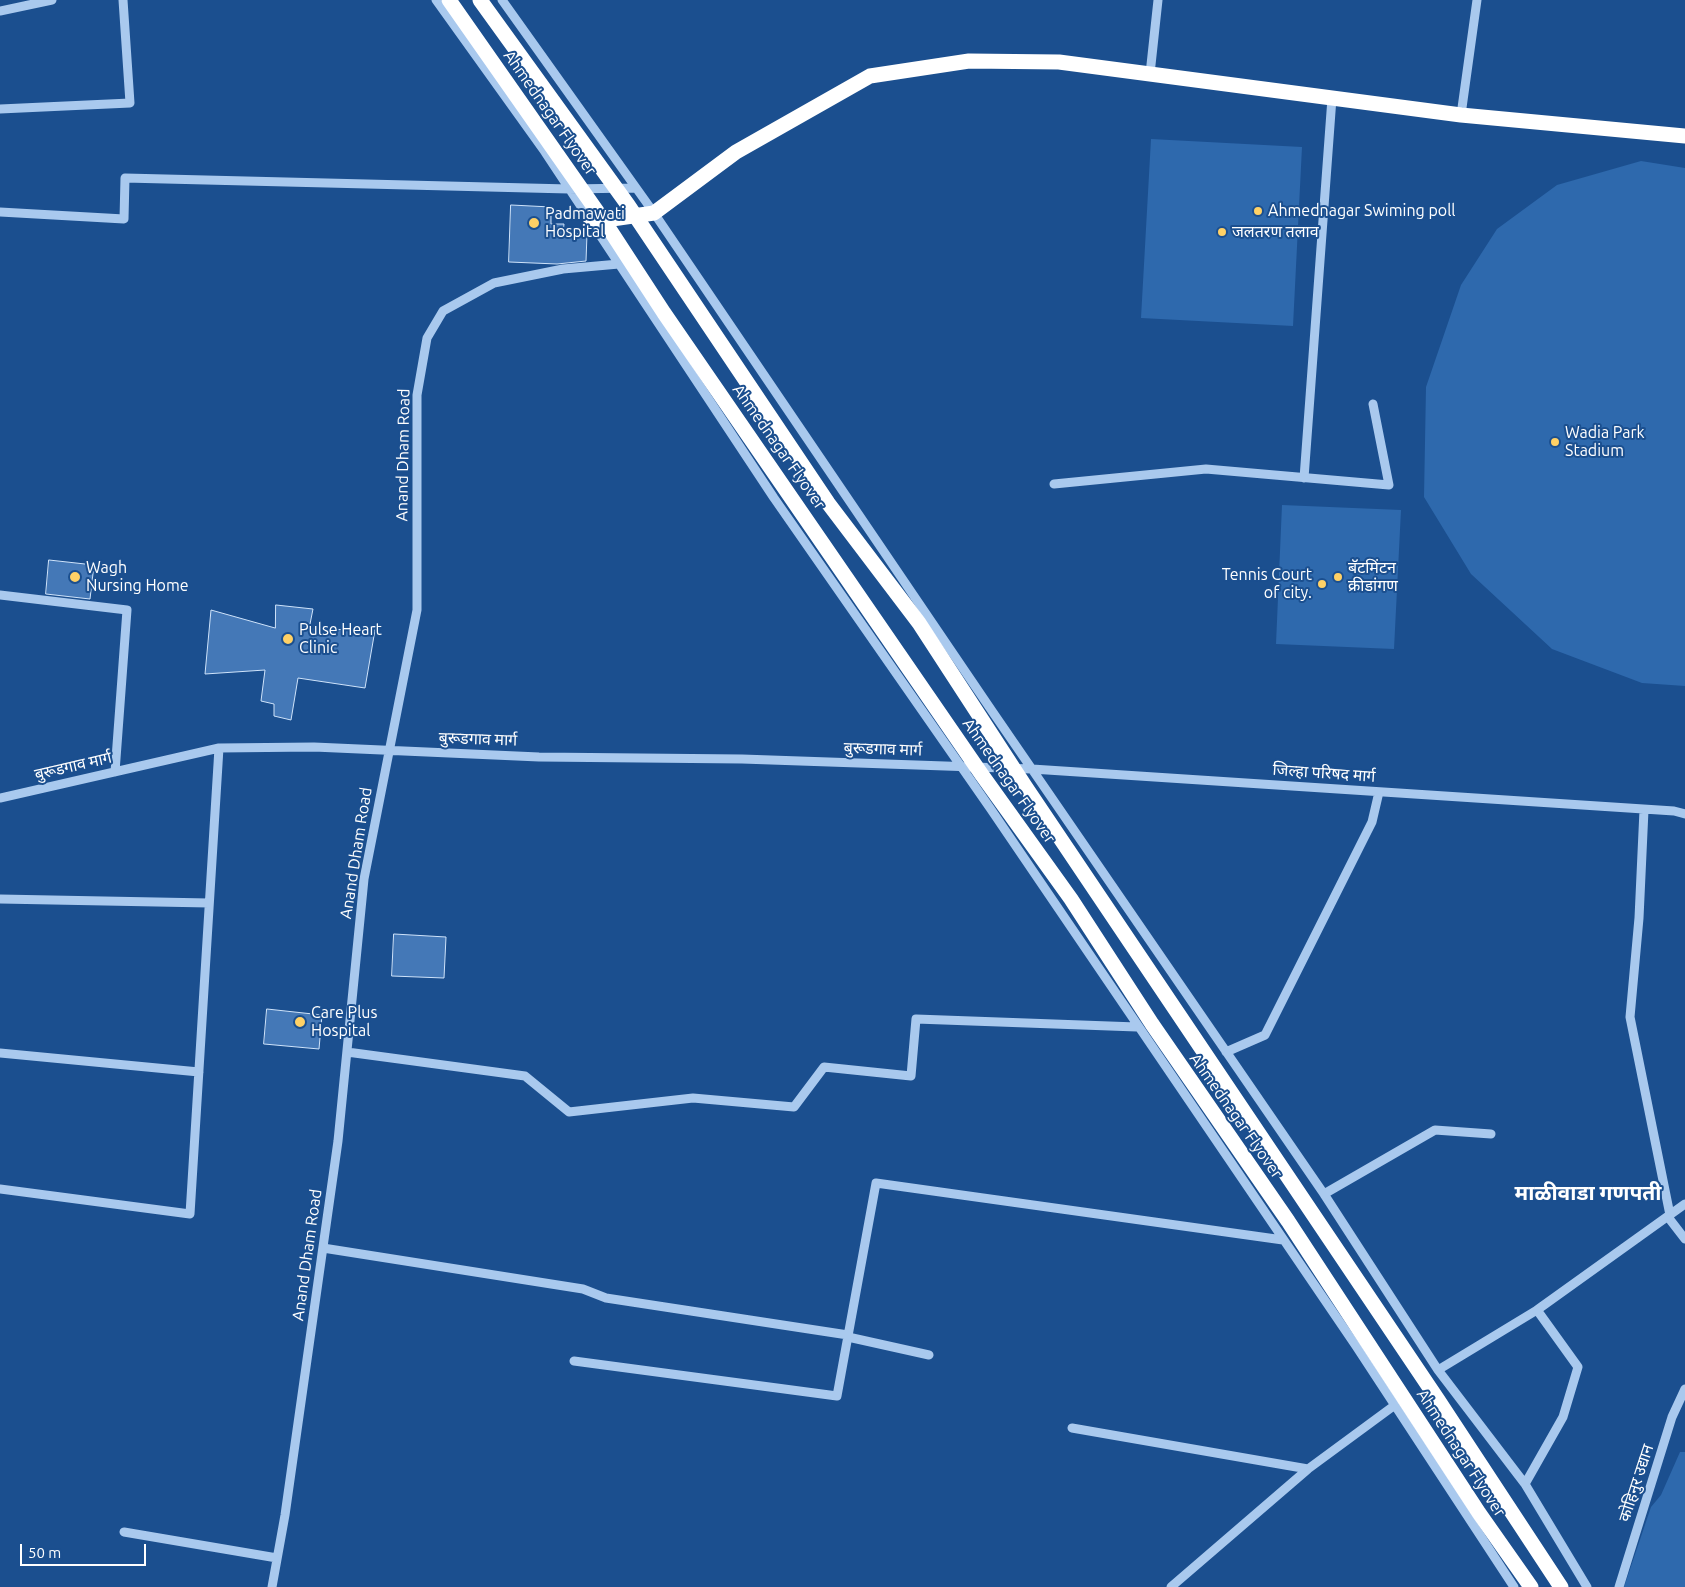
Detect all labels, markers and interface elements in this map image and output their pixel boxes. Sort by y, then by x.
street label: Ahmednagar Flyover [500,47,600,179]
place label: Ahmednagar Swiming poll [1268,201,1456,221]
place label: Padmawati Hospital [545,204,625,242]
marker: Ahmednagar Swiming poll [1252,205,1264,217]
marker: Padmawati Hospital [527,216,541,230]
place label: जलतरण तलाव [1232,222,1319,242]
marker: जलतरण तलाव [1216,226,1228,238]
street label: Ahmednagar Flyover [729,381,829,513]
street label: Anand Dham Road [392,388,414,522]
place label: Wadia Park Stadium [1565,423,1645,461]
marker: Wadia Park Stadium [1549,436,1561,448]
place label: Wagh Nursing Home [86,558,189,596]
place label: बॅटमिंटन क्रीडांगण [1348,558,1398,596]
place label: Tennis Court of city. [1222,565,1312,603]
marker: Wagh Nursing Home [68,570,82,584]
marker: बॅटमिंटन क्रीडांगण [1332,571,1344,583]
marker: Tennis Court of city. [1316,578,1328,590]
place label: Pulse Heart Clinic [299,620,382,658]
marker: Pulse Heart Clinic [281,632,295,646]
street label: Ahmednagar Flyover [959,715,1059,847]
street label: बुरूडगाव मार्ग [438,728,518,750]
street label: बुरूडगाव मार्ग [843,738,923,760]
street label: बुरूडगाव मार्ग [33,748,113,784]
street label: जिल्हा परिषद मार्ग [1272,760,1376,786]
street label: Anand Dham Road [336,786,376,920]
place label: Care Plus Hospital [311,1003,377,1041]
marker: Care Plus Hospital [293,1015,307,1029]
street label: Ahmednagar Flyover [1186,1050,1286,1182]
district label: माळीवाडा गणपती [1515,1180,1661,1206]
street label: Anand Dham Road [288,1188,326,1322]
street label: Ahmednagar Flyover [1413,1386,1509,1520]
street label: कोहिनुर उद्यान [1615,1442,1657,1524]
scale bar [22,1534,149,1566]
text: 50 m [28,1544,61,1561]

